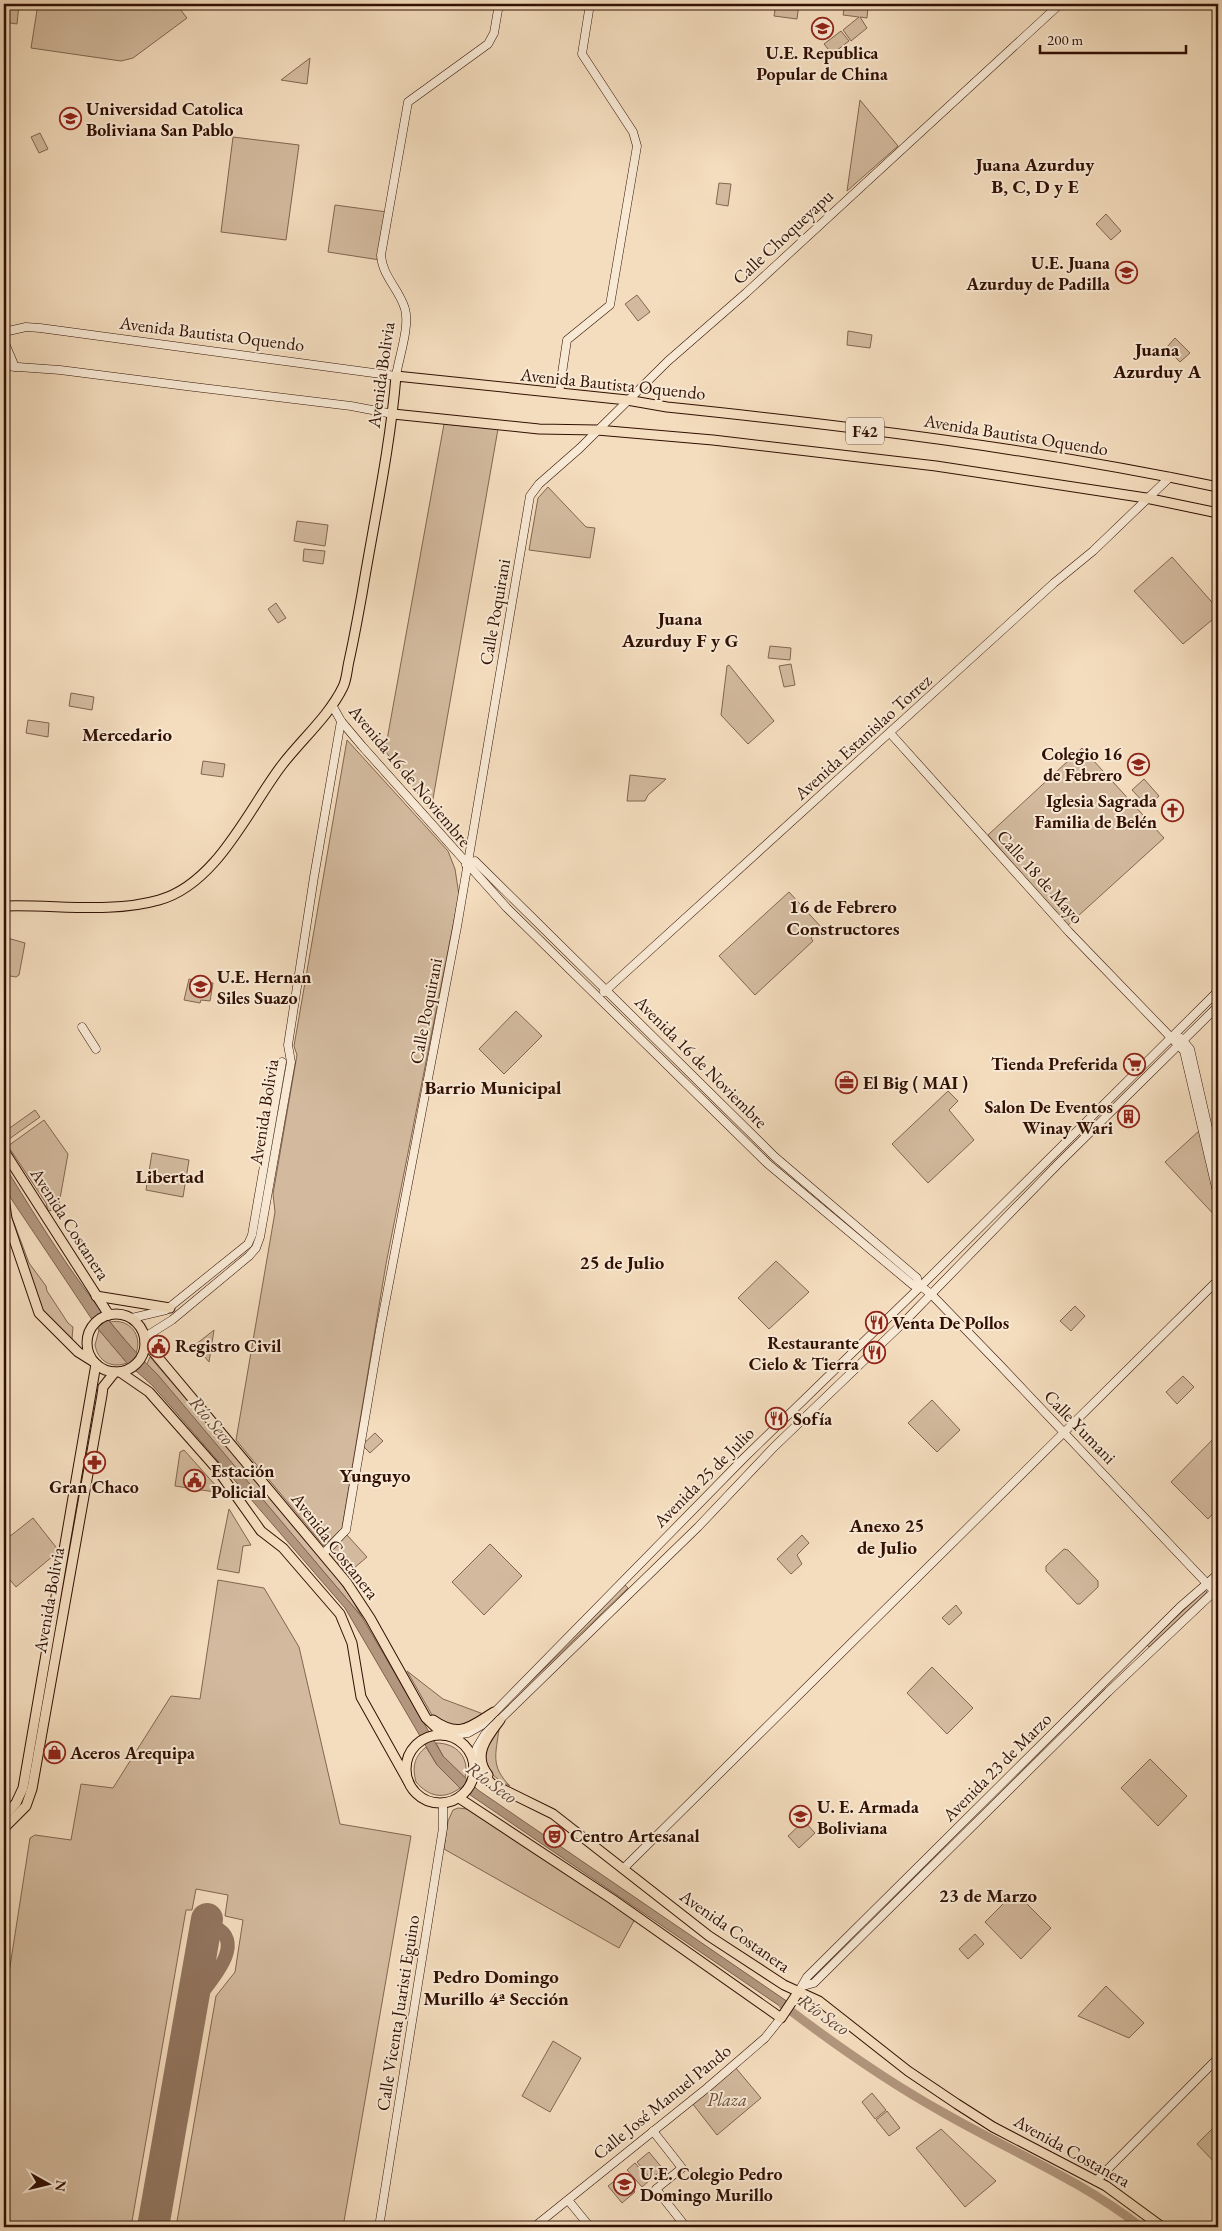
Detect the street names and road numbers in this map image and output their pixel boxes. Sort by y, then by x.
street label: Calle Choqueyapu [727,184,838,289]
street label: Avenida Bautista Oquendo [117,311,306,356]
street label: Avenida Bolivia [362,320,399,430]
street label: Avenida Bautista Oquendo [518,362,707,405]
street label: Avenida Bautista Oquendo [921,408,1110,460]
road number: F42 [846,418,884,444]
street label: Calle Poquirani [474,556,515,667]
street label: Avenida Estanislao Torrez [788,669,936,805]
street label: Avenida 16 de Noviembre [344,699,477,851]
street label: Calle 18 de Mayo [992,825,1089,929]
street label: Calle Poquirani [404,955,447,1066]
street label: Avenida 16 de Noviembre [629,990,773,1133]
street label: Avenida Bolivia [244,1057,283,1167]
street label: Avenida Costanera [25,1162,116,1285]
street label: Calle Yumani [1039,1385,1122,1469]
street label: Avenida 25 de Julio [648,1421,759,1533]
street label: Avenida Costanera [286,1487,385,1604]
street label: Avenida Bolivia [28,1544,69,1656]
street label: Avenida 23 de Marzo [937,1707,1056,1827]
street label: Avenida Costanera [675,1883,796,1978]
street label: Calle Vicenta Juaristi Eguino [371,1913,424,2113]
street label: Calle José Manuel Pando [588,2039,736,2164]
street label: Avenida Costanera [1009,2109,1135,2192]

